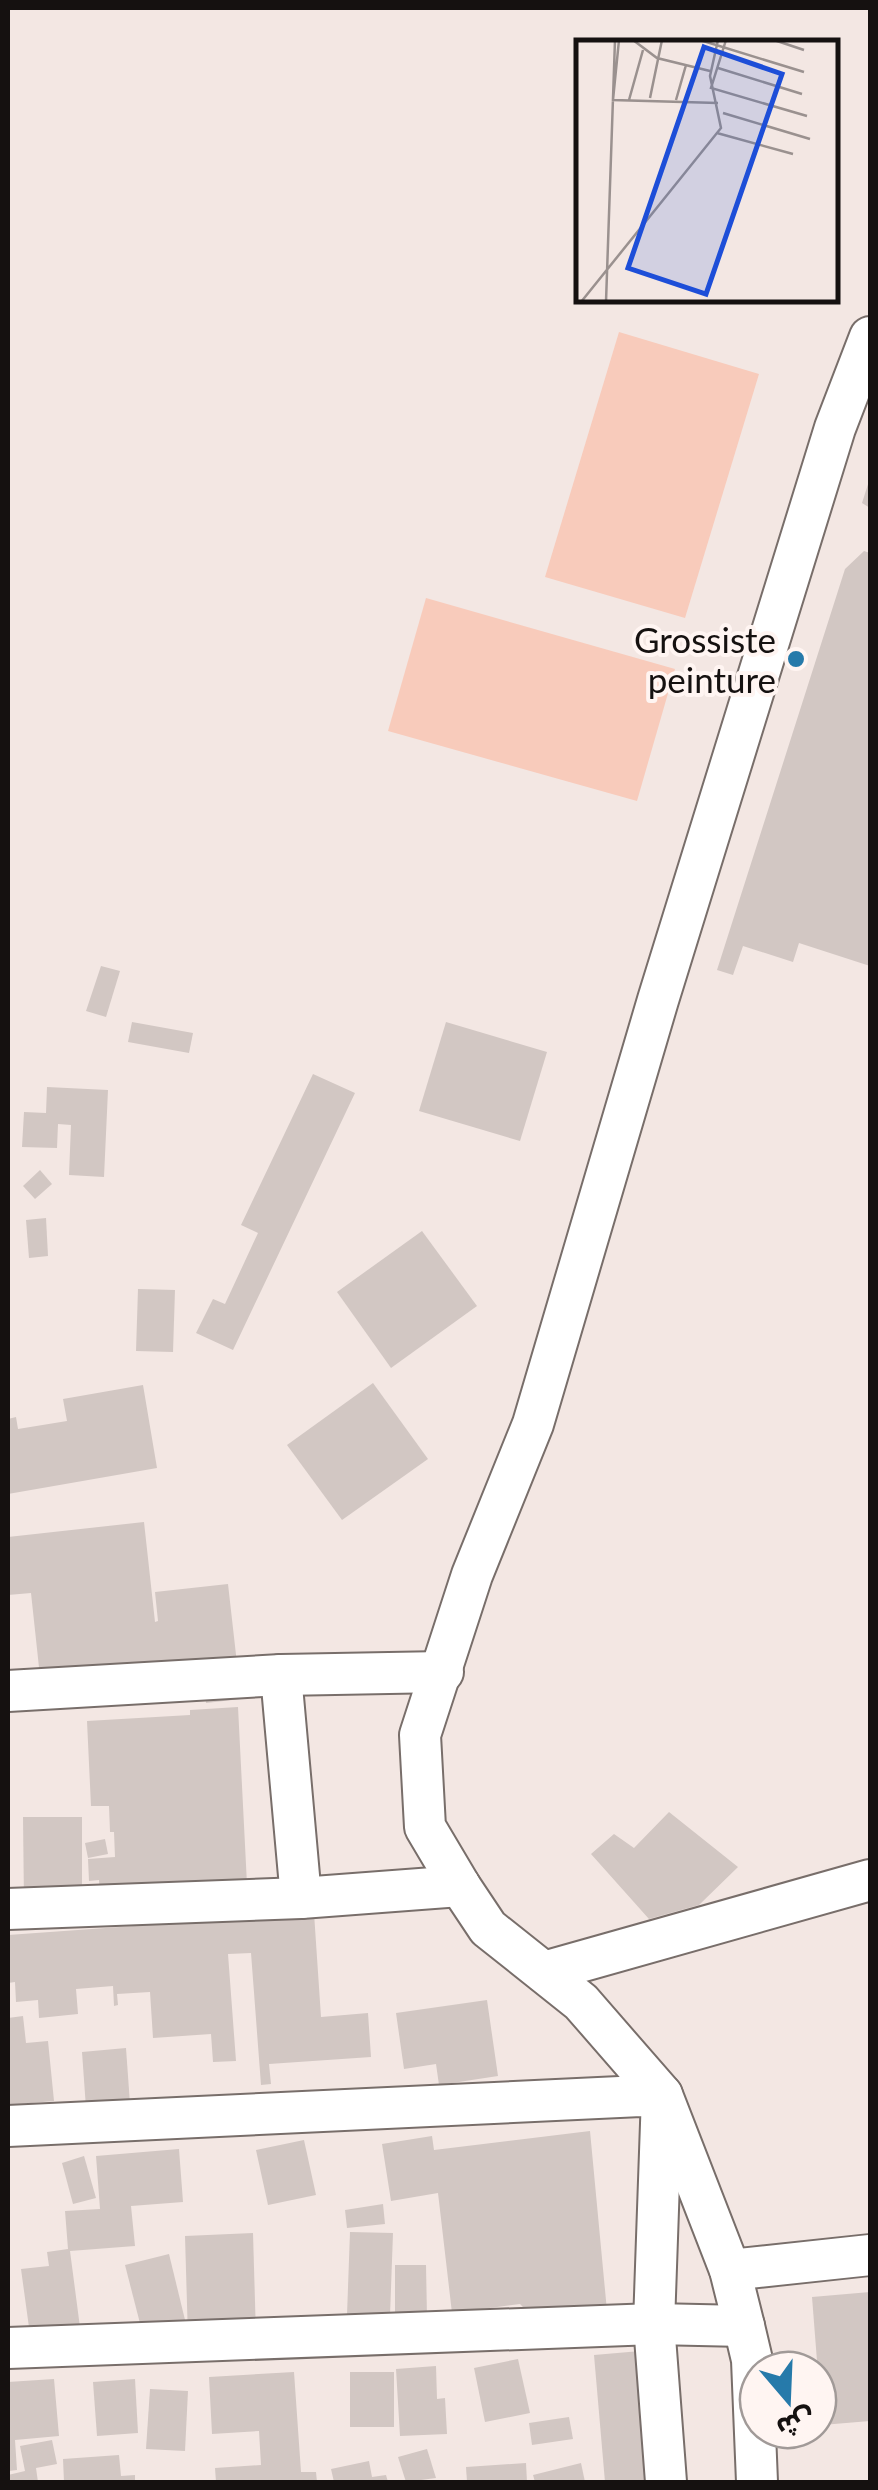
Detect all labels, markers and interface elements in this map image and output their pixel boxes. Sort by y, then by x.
inset map [576,40,838,302]
place label: Grossiste peinture [634,618,776,700]
marker: Grossiste peinture [785,648,807,670]
north arrow [738,2350,838,2450]
text: ش [773,2402,820,2447]

